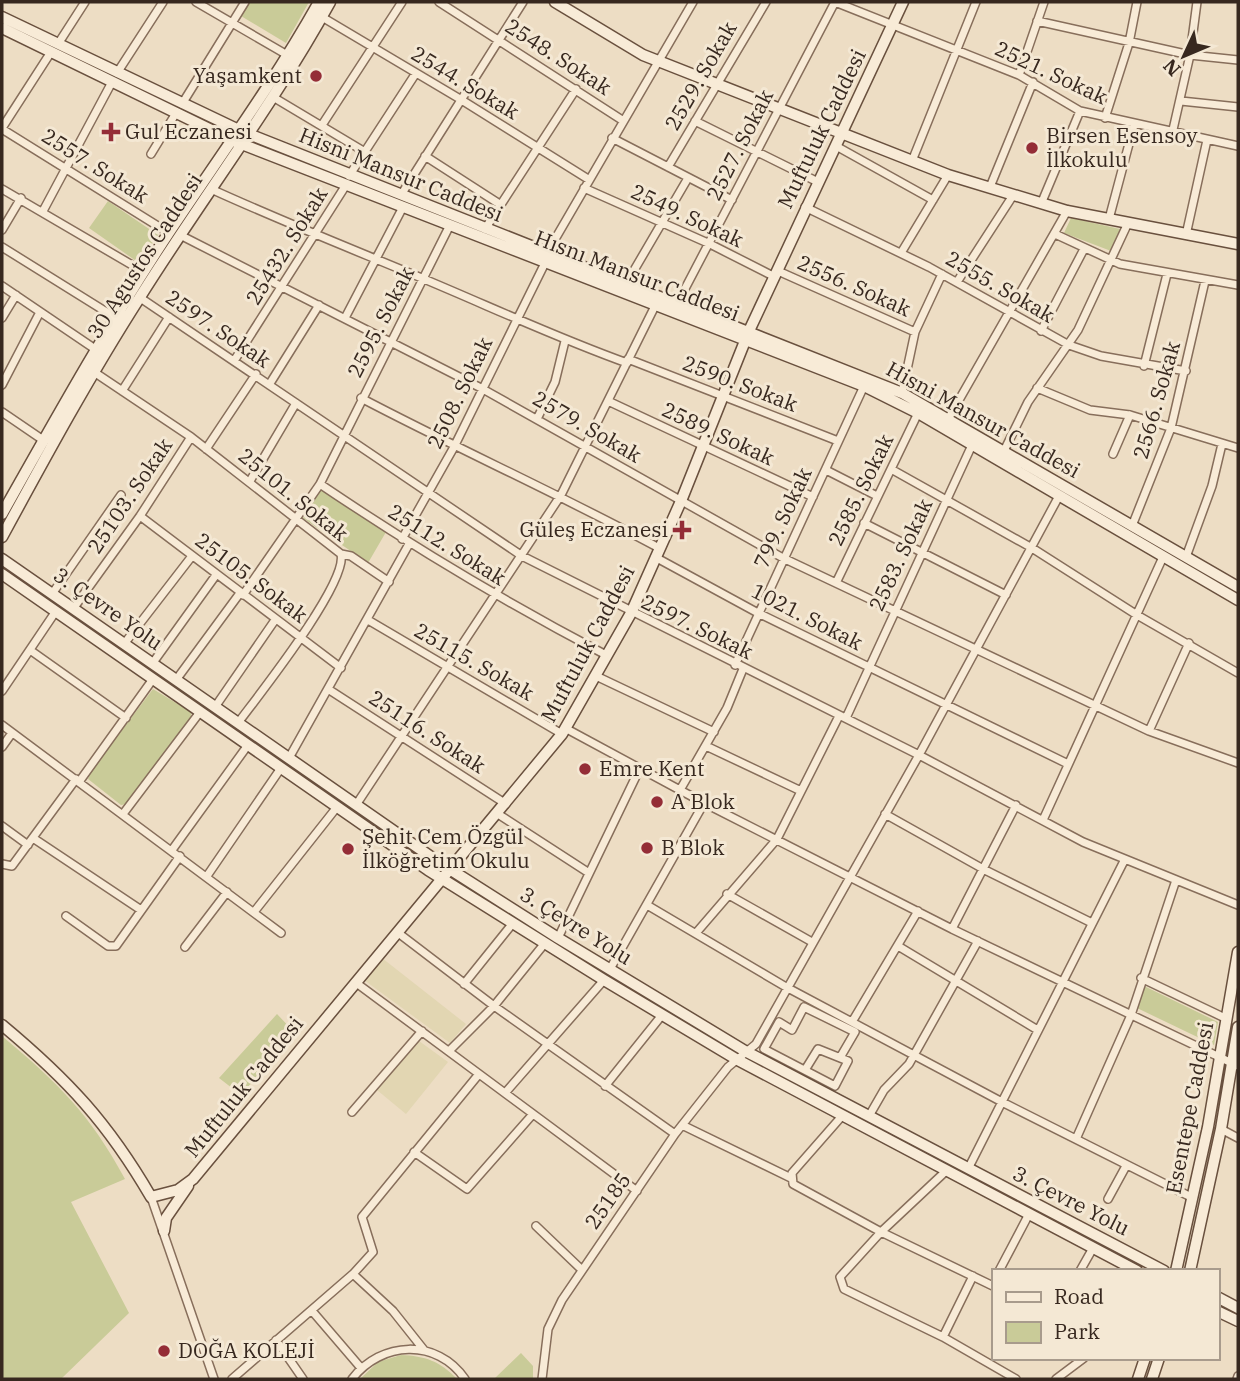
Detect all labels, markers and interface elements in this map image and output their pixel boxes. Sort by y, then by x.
street label: 2548. Sokak [500,11,618,101]
street label: 2529. Sokak [658,15,743,135]
north arrow [1149,21,1219,91]
street label: 2521. Sokak [991,34,1113,111]
street label: 2544. Sokak [406,39,525,126]
street label: Muftuluk Caddesi [770,44,872,213]
text: N [1158,54,1186,82]
place label: Yaşamkent [193,61,302,89]
marker: Yaşamkent [308,68,324,84]
street label: 2527. Sokak [699,84,779,205]
place label: Gul Eczanesi [125,117,252,145]
street label: Hisni Mansur Caddesi [295,120,507,228]
street label: 2557. Sokak [37,121,155,209]
place label: Birsen Esensoy İlkokulu [1046,121,1198,173]
marker: Gul Eczanesi [103,124,119,140]
marker: Birsen Esensoy İlkokulu [1024,140,1040,156]
street label: 30 Agustos Caddesi [80,167,208,344]
street label: 2549. Sokak [627,177,749,254]
street label: 25432. Sokak [239,181,334,310]
street label: Hısnı Mansur Caddesi [531,223,744,327]
street label: 2555. Sokak [941,244,1061,329]
street label: 2556. Sokak [793,248,916,323]
street label: 2595. Sokak [340,261,420,382]
street label: 2597. Sokak [161,283,277,374]
street label: 2508. Sokak [420,331,499,453]
street label: 2566. Sokak [1126,337,1186,462]
street label: 2590. Sokak [679,348,803,418]
street label: Hisni Mansur Caddesi [882,354,1085,484]
street label: 2579. Sokak [528,384,648,469]
street label: 2589. Sokak [658,395,780,472]
street label: 2585. Sokak [821,428,900,550]
street label: 25103. Sokak [80,432,179,559]
street label: 25101. Sokak [233,441,355,548]
street label: 799. Sokak [746,462,818,573]
street label: 2583. Sokak [862,493,939,615]
street label: 25112. Sokak [383,497,512,592]
place label: Güleş Eczanesi [519,515,668,543]
marker: Güleş Eczanesi [674,522,690,538]
street label: 25105. Sokak [190,526,314,629]
street label: 3. Çevre Yolu [48,560,169,656]
street label: Muftuluk Caddesi [534,560,640,727]
street label: 1021. Sokak [747,576,868,656]
street label: 2597. Sokak [637,587,759,666]
street label: 25115. Sokak [410,616,540,707]
street label: 25116. Sokak [364,683,492,780]
place label: Emre Kent [599,754,704,782]
marker: Emre Kent [577,761,593,777]
place label: A Blok [671,787,735,815]
marker: A Blok [649,794,665,810]
place label: Şehit Cem Özgül İlköğretim Okulu [362,822,530,874]
place label: B Blok [661,833,725,861]
marker: B Blok [639,840,655,856]
marker: Şehit Cem Özgül İlköğretim Okulu [340,841,356,857]
street label: 3. Çevre Yolu [515,880,638,971]
street label: Muftuluk Caddesi [178,1010,309,1163]
street label: Esentepe Caddesi [1159,1019,1219,1196]
street label: 3. Çevre Yolu [1008,1159,1135,1242]
street label: 25185 [578,1167,637,1234]
legend [992,1269,1219,1360]
text: Road [1054,1282,1104,1310]
text: Park [1054,1317,1101,1345]
place label: DOĞA KOLEJİ [178,1336,315,1364]
marker: DOĞA KOLEJİ [156,1343,172,1359]

